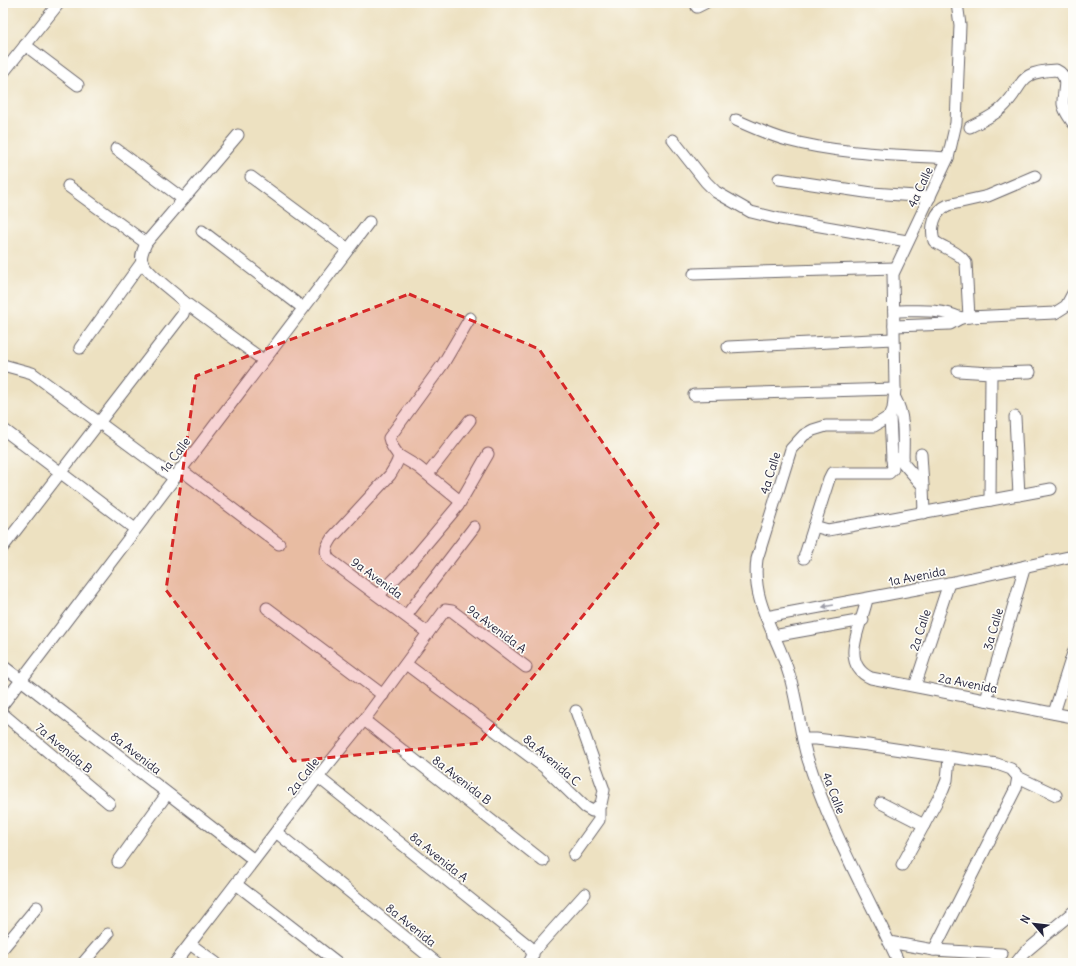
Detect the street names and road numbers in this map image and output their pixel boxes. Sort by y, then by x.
street label: 4a Calle [904,164,936,210]
street label: 1a Calle [157,434,193,476]
street label: 4a Calle [757,450,783,496]
street label: 9a Avenida [348,554,406,602]
street label: 1a Avenida [887,563,947,589]
street label: 9a Avenida A [464,602,530,656]
street label: 3a Calle [980,606,1006,652]
street label: 2a Calle [906,607,934,653]
street label: 2a Avenida [937,670,999,696]
street label: 7a Avenida B [32,720,96,776]
street label: 8a Avenida [108,729,164,777]
street label: 8a Avenida C [520,731,584,789]
street label: 8a Avenida B [429,752,495,808]
street label: 2a Calle [284,755,322,797]
street label: 4a Calle [819,770,849,816]
street label: 8a Avenida A [407,829,471,885]
street label: 8a Avenida [383,900,439,950]

